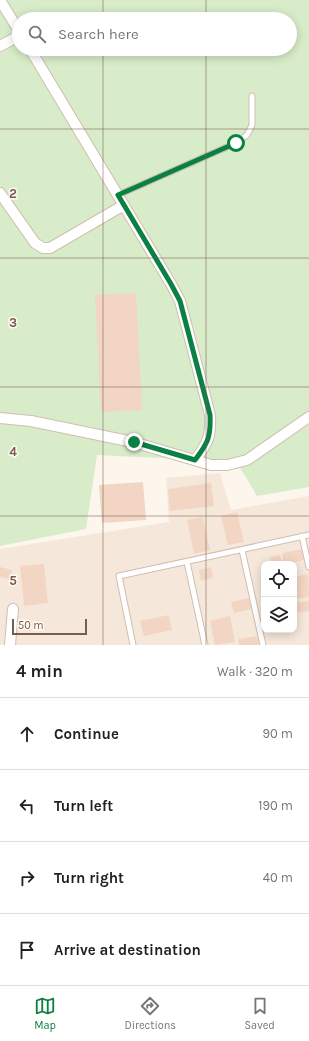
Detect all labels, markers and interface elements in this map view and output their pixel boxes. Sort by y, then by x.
search box [12,12,297,56]
icon: search [26,23,48,45]
text: Search here [58,25,139,43]
route start [227,134,245,152]
text: 2 [9,186,17,201]
text: 3 [9,315,17,330]
route end [125,433,143,451]
text: 4 [9,444,17,459]
map controls [261,561,297,633]
button: locate [261,561,297,597]
text: 5 [9,573,17,588]
button: layers [261,597,297,633]
scale bar [12,617,87,636]
text: 50 m [18,619,44,632]
text: 4 min [16,661,63,681]
text: Walk · 320 m [217,664,293,679]
icon: ahead [16,723,38,745]
text: Continue [54,725,119,743]
text: 90 m [262,726,293,741]
icon: left [16,795,38,817]
text: Turn left [54,797,113,815]
text: 190 m [258,798,293,813]
icon: right [16,867,38,889]
text: Turn right [54,869,124,887]
text: 40 m [263,870,293,885]
icon: arrive [16,939,38,961]
text: Arrive at destination [54,941,201,959]
tab: Map [34,995,56,1032]
tab: Directions [124,995,176,1032]
tab: Saved [244,995,275,1032]

